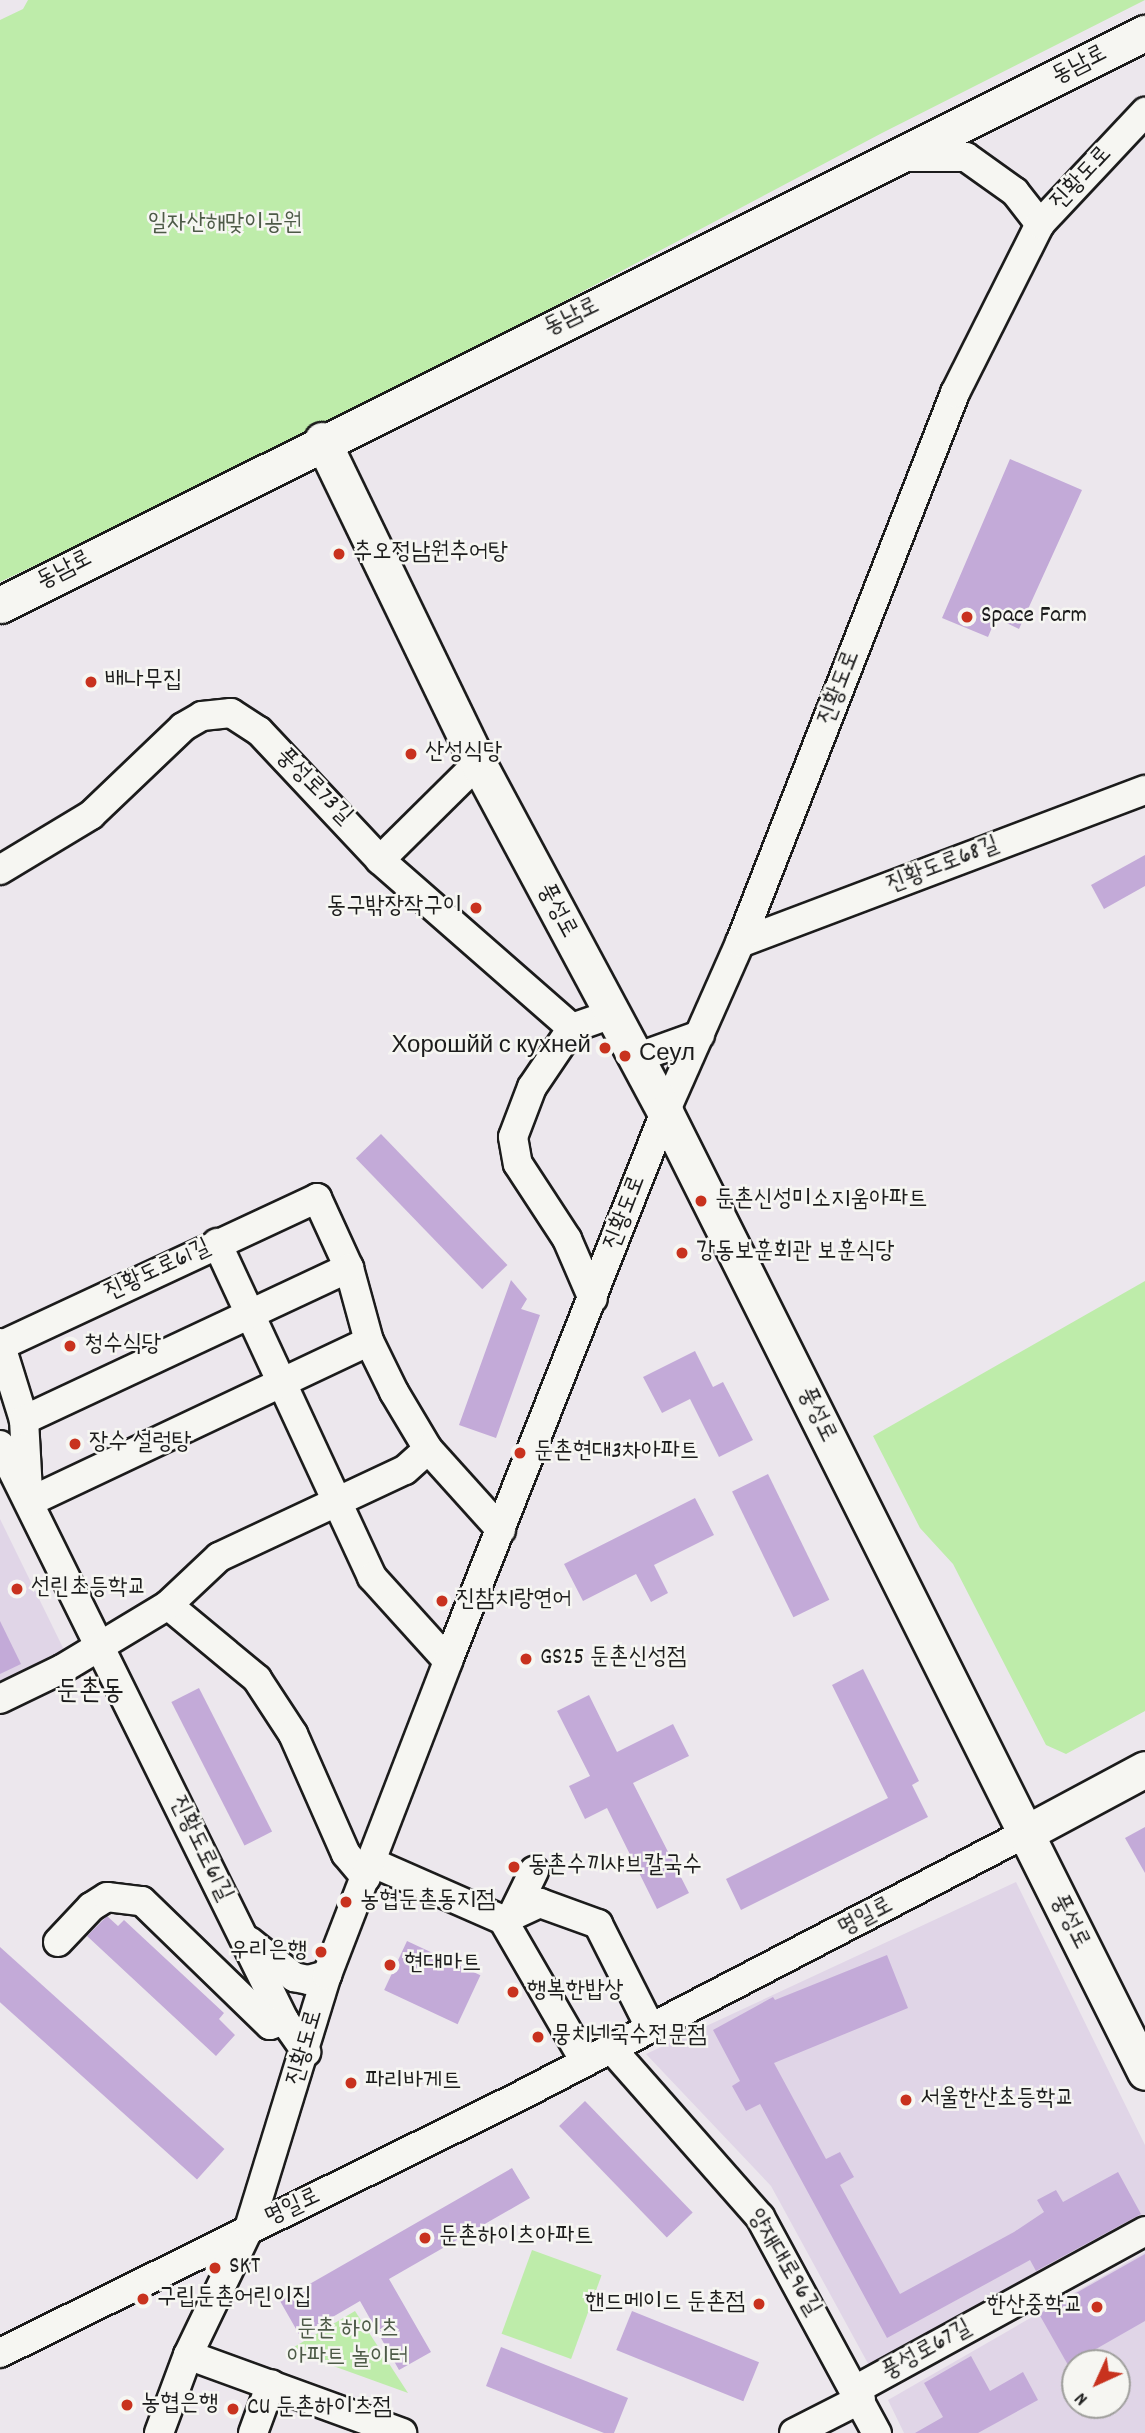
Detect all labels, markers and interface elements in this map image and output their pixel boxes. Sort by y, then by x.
street label: 동남로 [1048,40,1112,92]
street label: 진황도로 [1045,141,1119,217]
park label: 일자산해맞이공원 [148,211,302,239]
street label: 동남로 [540,292,604,344]
place label: 추오정남원추어탕 [353,540,508,568]
street label: 동남로 [33,545,97,597]
marker: 추오정남원추어탕 [331,546,347,562]
place label: Space Farm [981,603,1087,631]
marker: Space Farm [959,609,975,625]
street label: 진황도로 [813,647,867,729]
place label: 배나무집 [105,668,182,696]
marker: 배나무집 [83,674,99,690]
place label: 산성식당 [425,740,502,768]
street label: 풍성로73길 [268,742,358,832]
marker: 산성식당 [403,746,419,762]
street label: 진황도로68길 [883,831,1003,901]
street label: 풍성로 [530,879,582,943]
place label: 동구밖장작구이 [327,894,462,922]
marker: 동구밖장작구이 [468,900,484,916]
place label: Хорошйй с кухней [391,1034,591,1062]
marker: Хорошйй с кухней [597,1040,613,1056]
place label: Сеул [639,1042,695,1070]
marker: Сеул [617,1048,633,1064]
street label: 진황도로 [599,1172,653,1254]
place label: 둔촌신성미소지움아파트 [715,1187,927,1215]
marker: 둔촌신성미소지움아파트 [693,1193,709,1209]
street label: 진황도로61길 [100,1234,216,1308]
place label: 강동보훈회관 보훈식당 [696,1239,895,1267]
marker: 강동보훈회관 보훈식당 [674,1245,690,1261]
place label: 청수식당 [84,1332,161,1360]
marker: 청수식당 [62,1338,78,1354]
street label: 풍성로 [790,1383,842,1447]
place label: 장수 설렁탕 [89,1430,191,1458]
marker: 장수 설렁탕 [67,1436,83,1452]
place label: 둔촌현대3차아파트 [534,1439,699,1467]
marker: 둔촌현대3차아파트 [512,1445,528,1461]
place label: 선린초등학교 [31,1575,147,1603]
marker: 선린초등학교 [9,1581,25,1597]
place label: 진참치랑연어 [456,1587,572,1615]
marker: 진참치랑연어 [434,1593,450,1609]
place label: GS25 둔촌신성점 [540,1645,686,1673]
marker: GS25 둔촌신성점 [518,1651,534,1667]
district label: 둔촌동 [56,1676,124,1710]
street label: 진황도로61길 [162,1792,238,1906]
place label: 동촌수끼샤브칼국수 [528,1853,702,1881]
marker: 동촌수끼샤브칼국수 [506,1859,522,1875]
place label: 농협둔촌동지점 [360,1888,495,1916]
street label: 풍성로 [1043,1890,1095,1954]
street label: 명일로 [834,1892,898,1944]
marker: 농협둔촌동지점 [338,1894,354,1910]
place label: 우리은행 [230,1938,307,1966]
marker: 우리은행 [313,1944,329,1960]
place label: 현대마트 [404,1951,481,1979]
marker: 현대마트 [382,1957,398,1973]
place label: 행복한밥상 [527,1978,624,2006]
marker: 행복한밥상 [505,1984,521,2000]
street label: 진황도로 [282,2007,330,2089]
place label: 뭉치네국수전문점 [552,2023,706,2051]
marker: 뭉치네국수전문점 [530,2029,546,2045]
place label: 파리바게트 [365,2069,462,2097]
marker: 파리바게트 [343,2075,359,2091]
place label: 서울한산초등학교 [920,2086,1074,2114]
marker: 서울한산초등학교 [898,2092,914,2108]
street label: 명일로 [261,2183,325,2233]
street label: 양재대로96길 [740,2204,826,2322]
place label: 둔촌하이츠아파트 [439,2224,594,2252]
marker: 둔촌하이츠아파트 [417,2230,433,2246]
place label: SKT [229,2254,260,2282]
marker: SKT [207,2260,223,2276]
place label: 구립둔촌어린이집 [157,2285,312,2313]
place label: 핸드메이드 둔촌점 [585,2290,745,2318]
marker: 구립둔촌어린이집 [135,2291,151,2307]
place label: 한산중학교 [986,2293,1083,2321]
marker: 핸드메이드 둔촌점 [751,2296,767,2312]
marker: 한산중학교 [1089,2299,1105,2315]
street label: 풍성로67길 [877,2315,977,2387]
park label: 둔촌 하이츠 아파트 놀이터 [287,2317,409,2373]
north arrow [1061,2349,1131,2419]
text: N [1069,2385,1095,2411]
place label: 농협은행 [141,2391,218,2419]
place label: CU 둔촌하이츠점 [247,2395,392,2423]
marker: 농협은행 [119,2397,135,2413]
marker: CU 둔촌하이츠점 [225,2401,241,2417]

